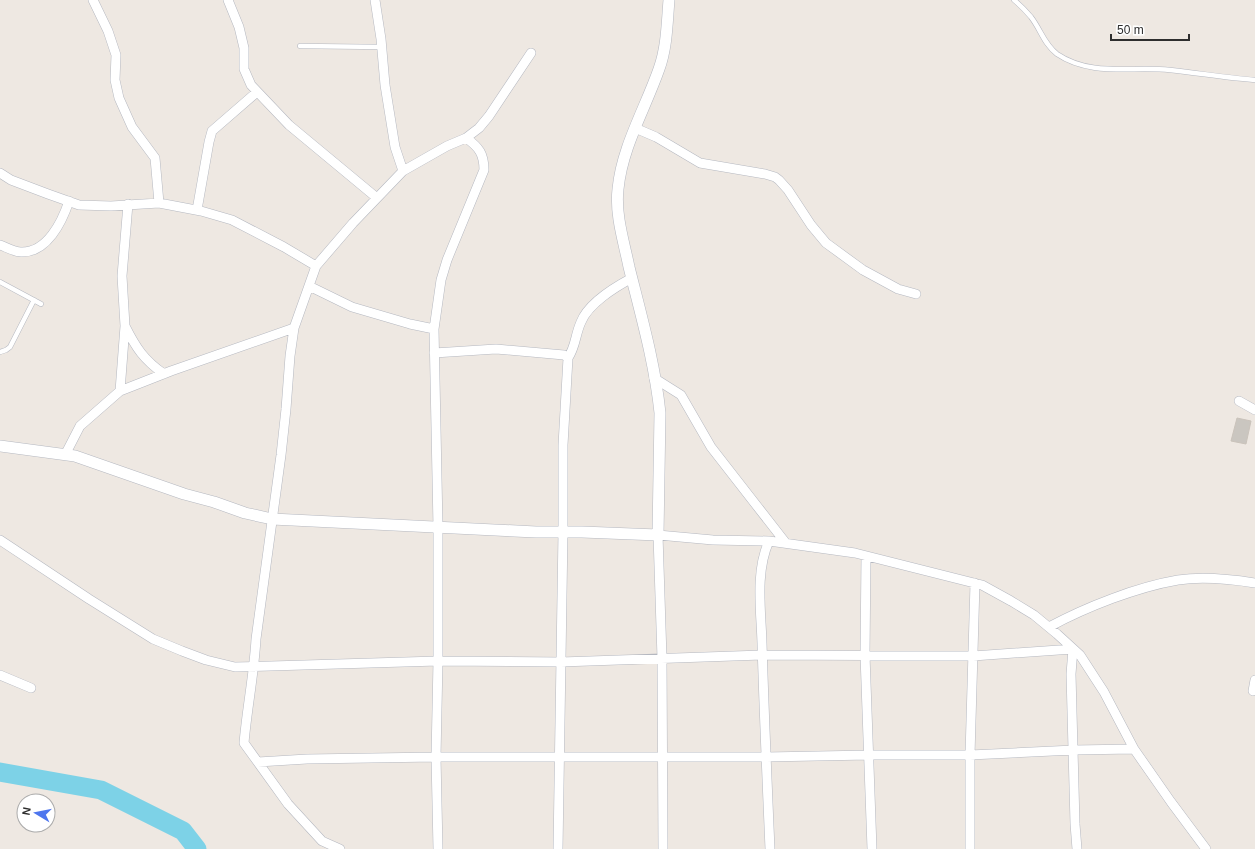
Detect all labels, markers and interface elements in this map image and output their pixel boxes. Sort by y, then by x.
scale bar [1111,16,1189,42]
text: 50 m [1117,23,1144,37]
north arrow [16,793,56,833]
text: N [20,806,33,816]

